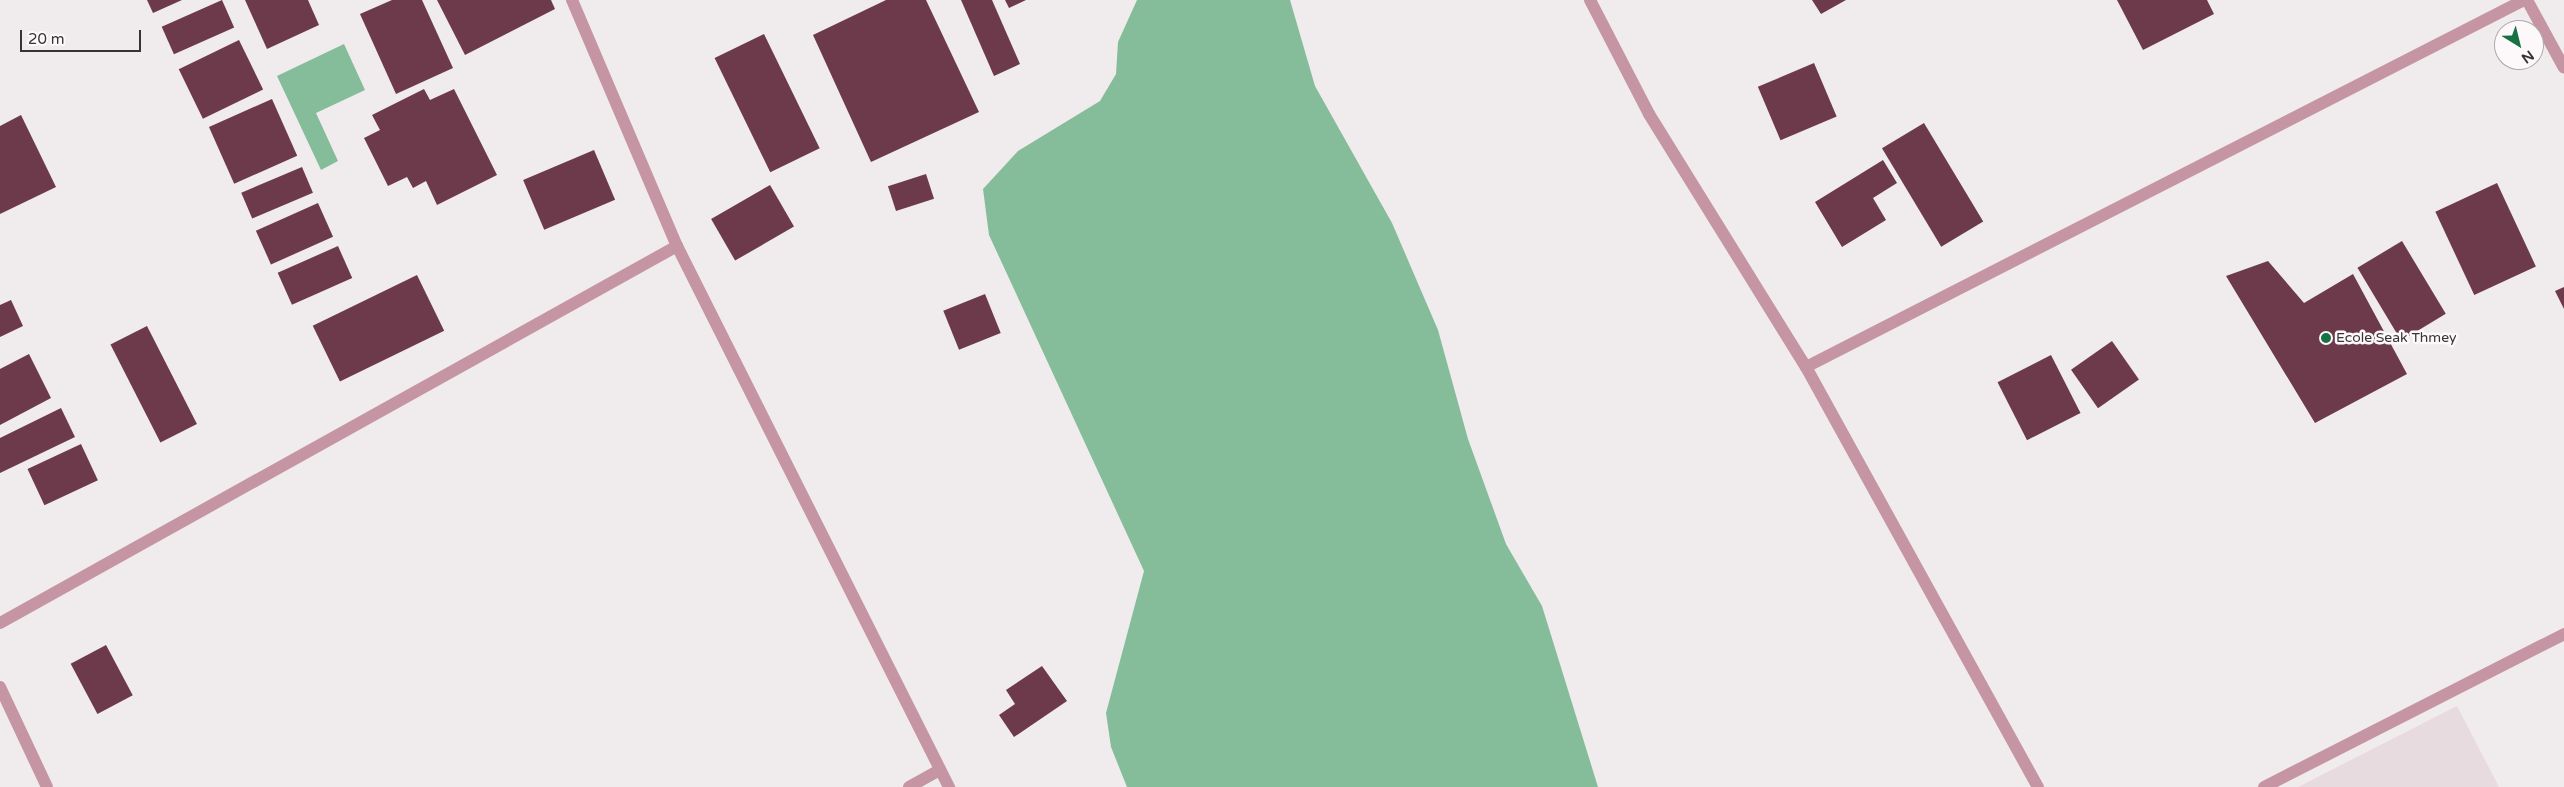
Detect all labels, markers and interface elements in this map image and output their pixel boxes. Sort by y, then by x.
scale bar [22,20,144,52]
north arrow [2494,20,2544,70]
text: 20 m [28,30,65,48]
text: N [2518,47,2537,67]
place label: Ecole Seak Thmey [2336,330,2457,346]
marker: Ecole Seak Thmey [2320,332,2332,344]

